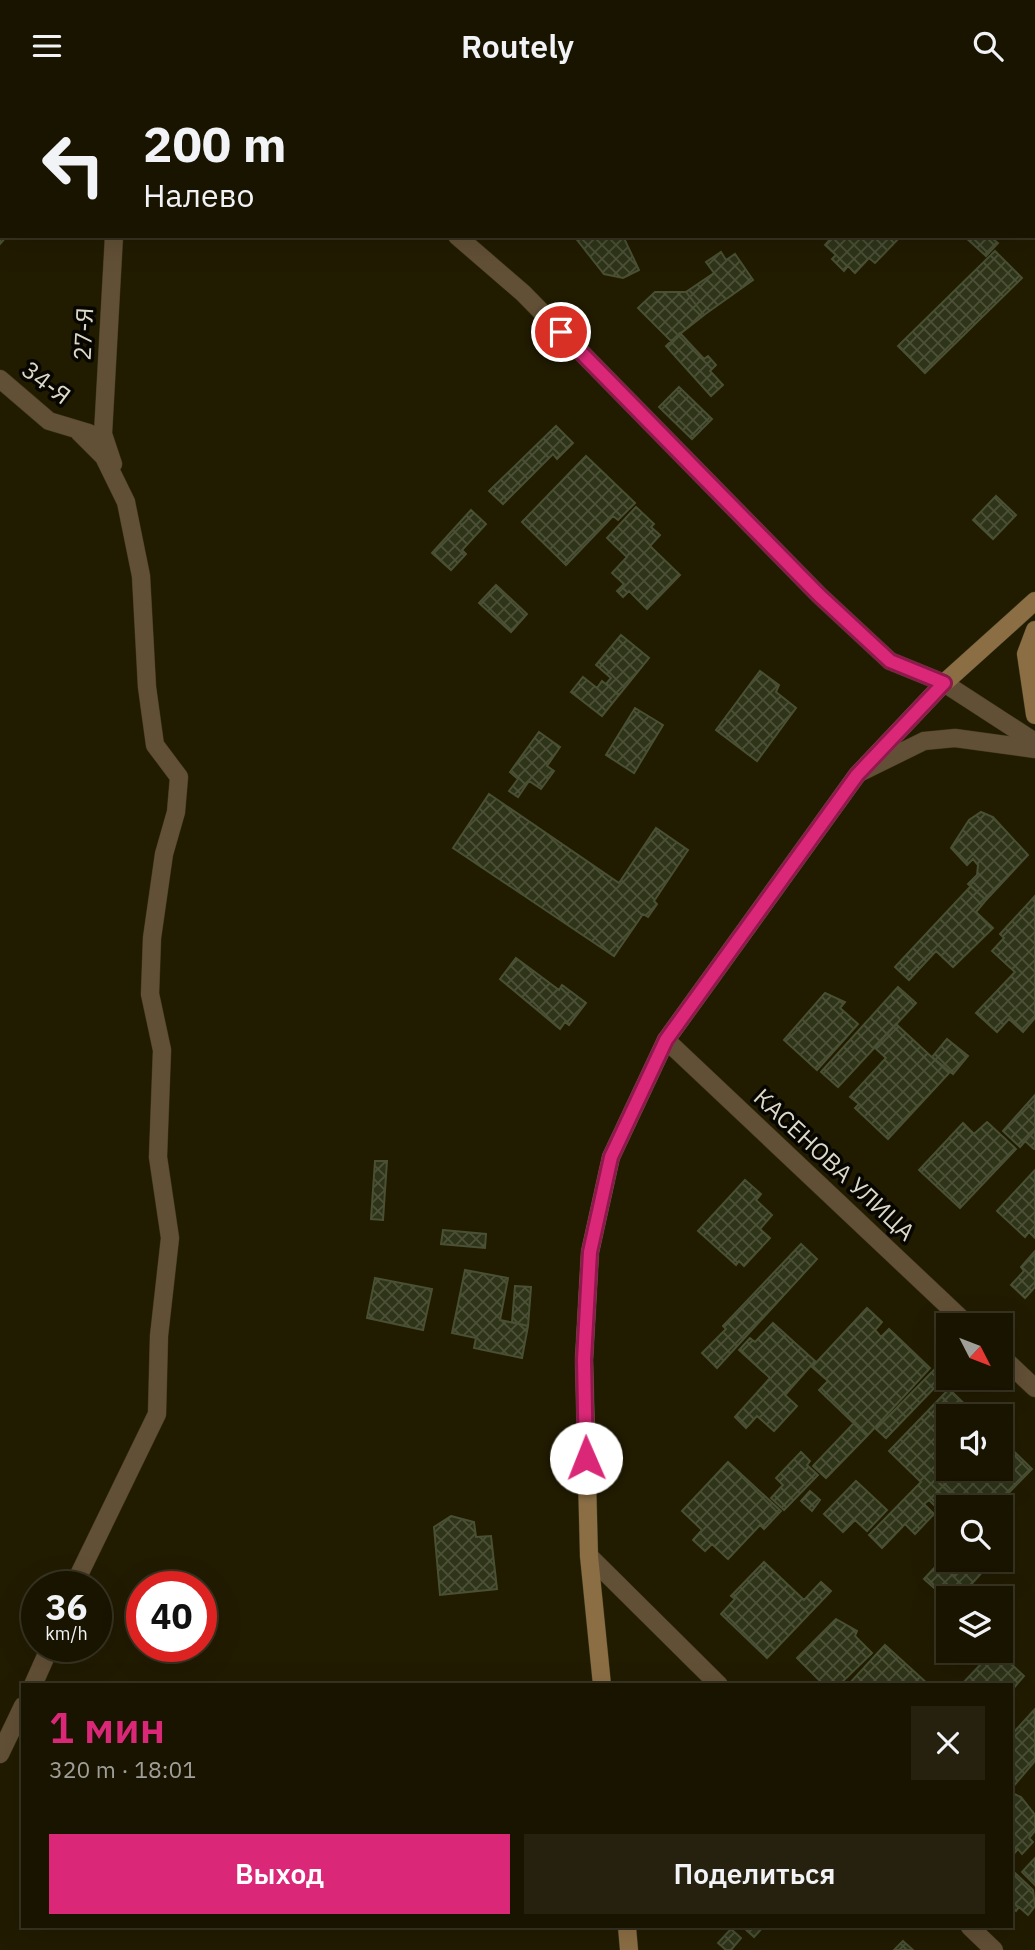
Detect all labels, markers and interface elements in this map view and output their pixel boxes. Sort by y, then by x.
text: Routely [461,25,574,67]
icon: menu [28,27,66,65]
icon: search [969,27,1007,65]
text: 200 m [143,112,287,175]
icon: left [28,119,119,210]
text: Налево [143,174,254,216]
pin [531,302,591,362]
street label: 27-Я [66,307,100,361]
icon: arrive [542,313,580,351]
street label: 34-Я [16,353,78,411]
street label: КАСЕНОВА УЛИЦА [747,1081,922,1247]
north arrow [936,1313,1013,1389]
map controls [936,1313,1013,1663]
button: sound [936,1404,1013,1481]
position arrow [549,1421,623,1495]
button: search [936,1495,1013,1572]
speed limit sign: 40 [126,1571,217,1662]
text: 36 [45,1584,88,1630]
button: layers [936,1586,1013,1663]
text: km/h [45,1622,88,1645]
text: 1 мин [49,1700,165,1755]
button: close [911,1706,985,1780]
text: 320 m · 18:01 [49,1754,196,1784]
button: Выход [49,1834,510,1914]
button: Поделиться [524,1834,985,1914]

